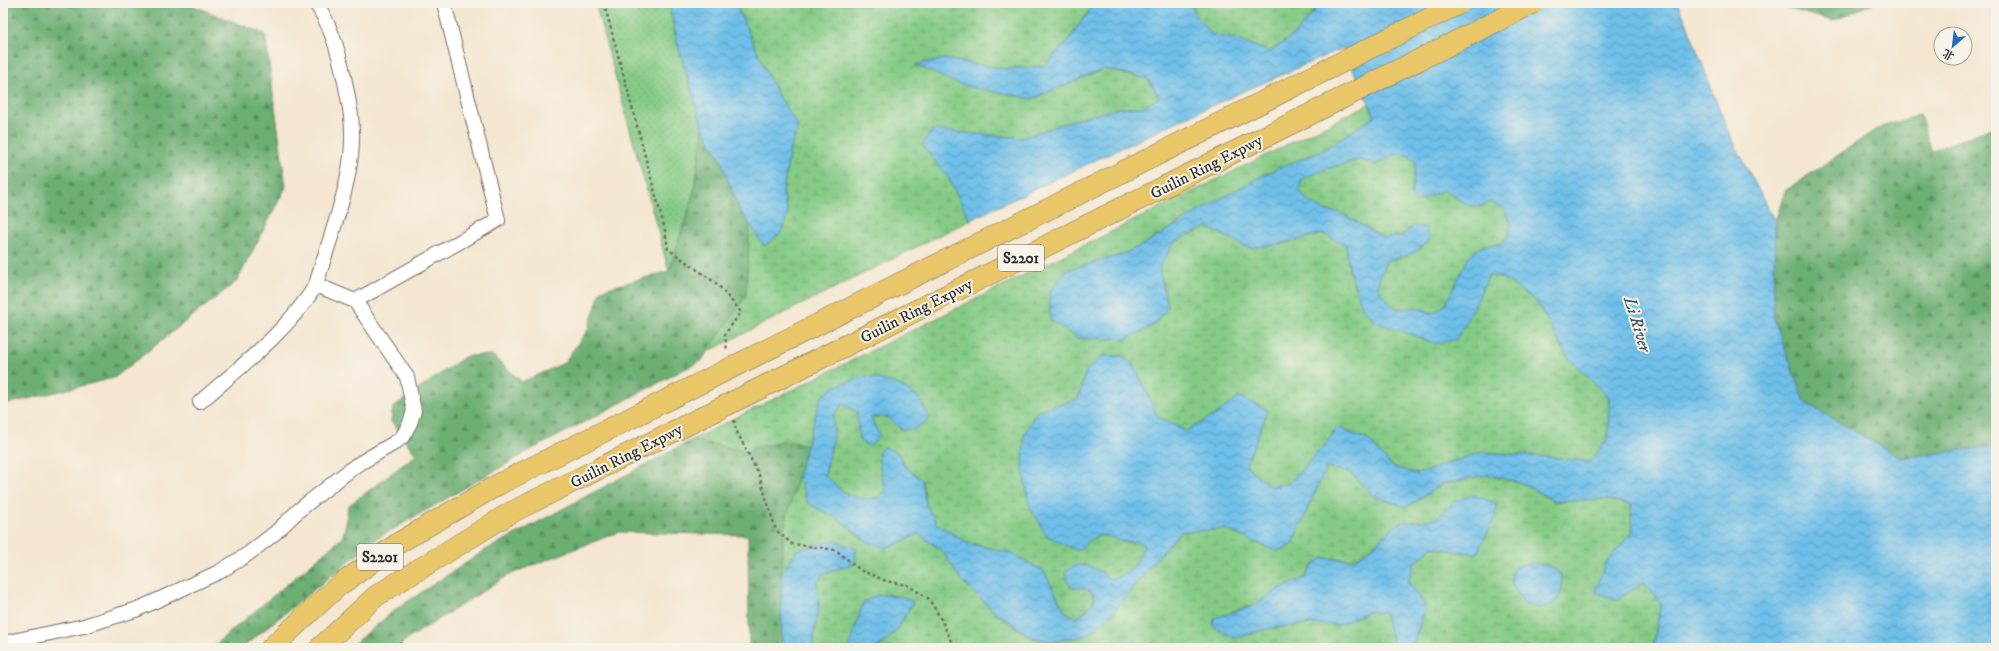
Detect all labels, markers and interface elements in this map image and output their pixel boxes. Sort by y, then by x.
north arrow [1933,26,1973,66]
text: 北 [1941,45,1957,63]
street label: Guilin Ring Expwy [1147,130,1266,204]
road number: S2201 [998,245,1044,271]
street label: Guilin Ring Expwy [857,274,976,348]
water label: Li River [1618,293,1656,356]
street label: Guilin Ring Expwy [567,419,686,493]
road number: S2201 [357,544,403,570]

